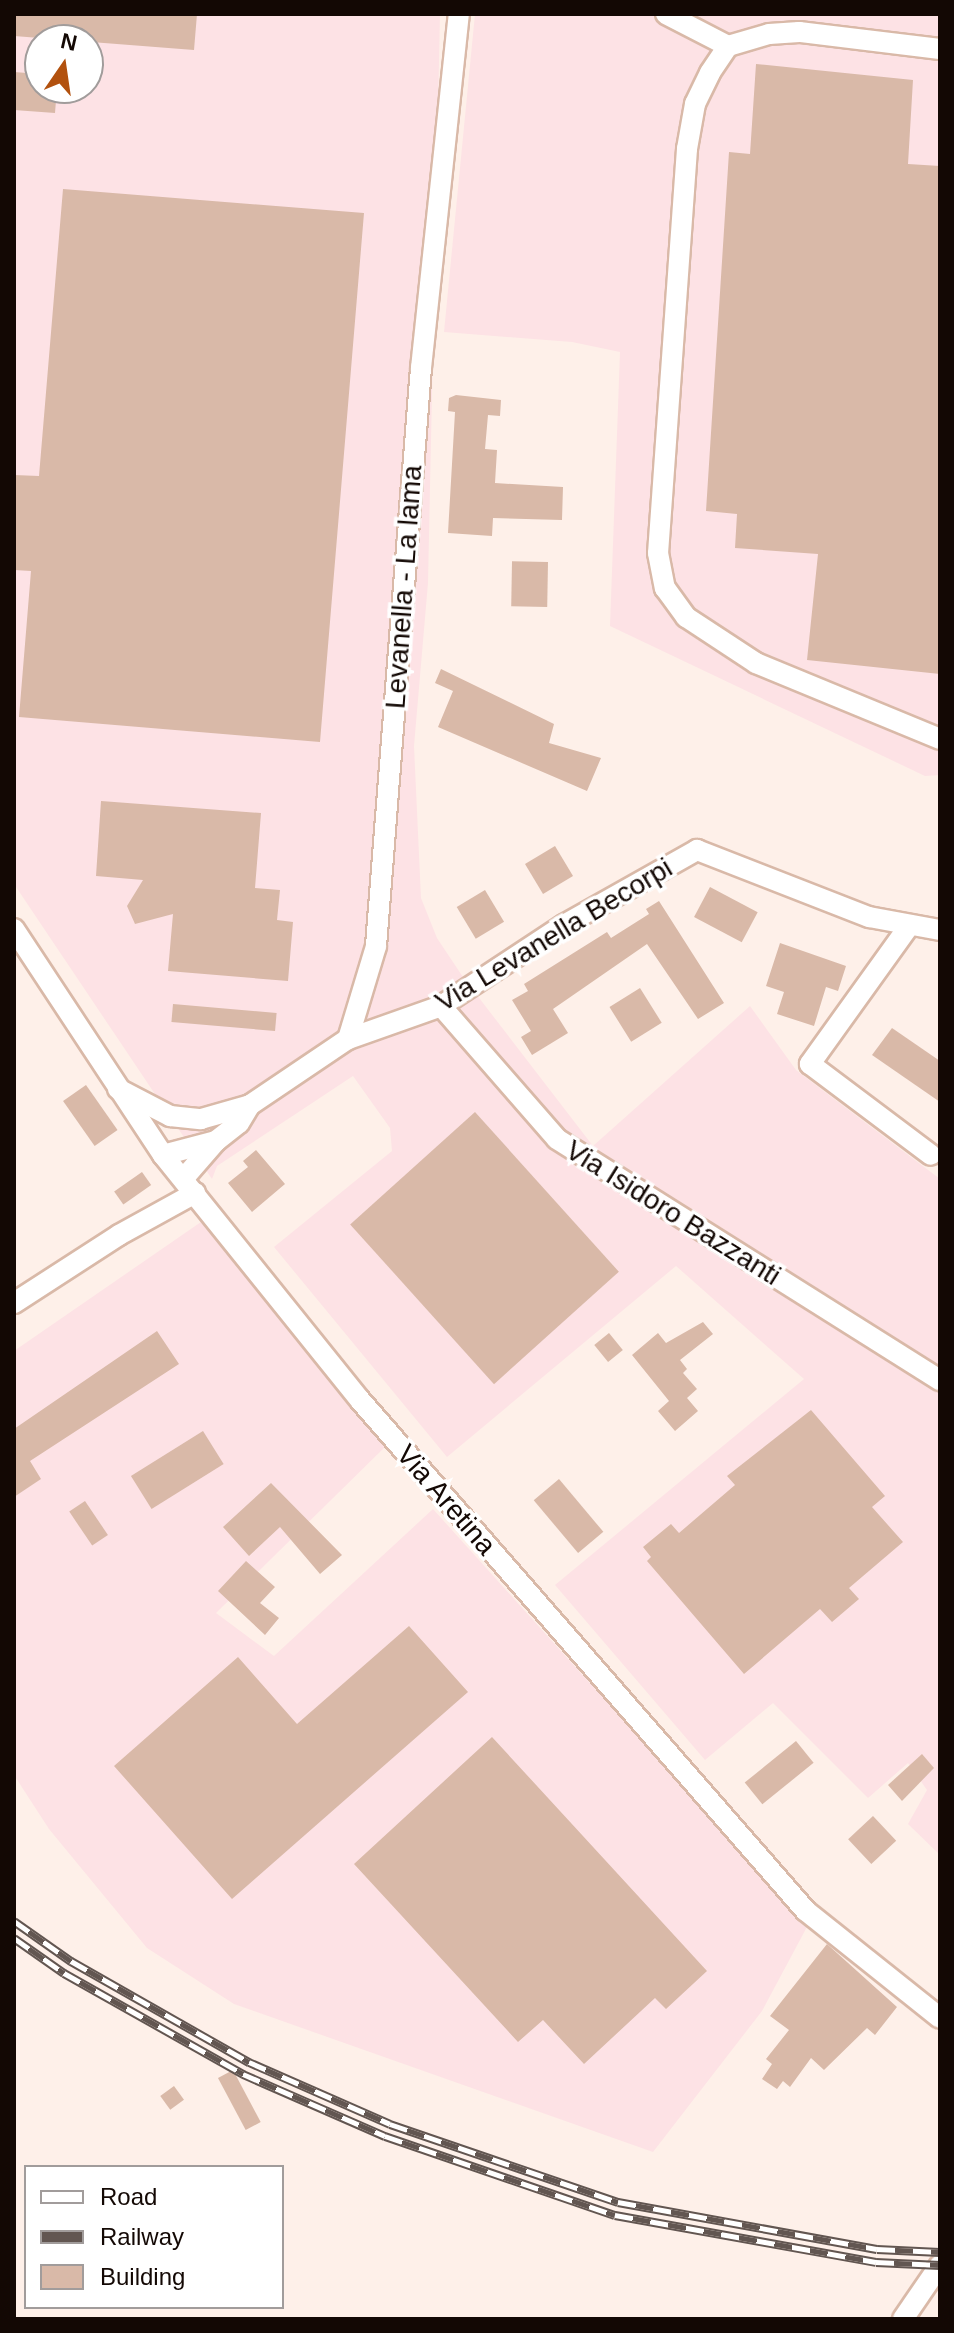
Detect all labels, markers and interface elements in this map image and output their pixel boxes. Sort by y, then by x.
north arrow [24,24,104,104]
text: N [59,28,80,56]
street label: Levanella - La lama [379,464,429,710]
street label: Via Levanella Becorpi [429,851,679,1019]
street label: Via Isidoro Bazzanti [559,1133,787,1293]
street label: Via Aretina [389,1437,503,1563]
legend [24,2165,284,2309]
text: Road [100,2183,157,2210]
text: Railway [100,2223,184,2250]
text: Building [100,2263,185,2290]

